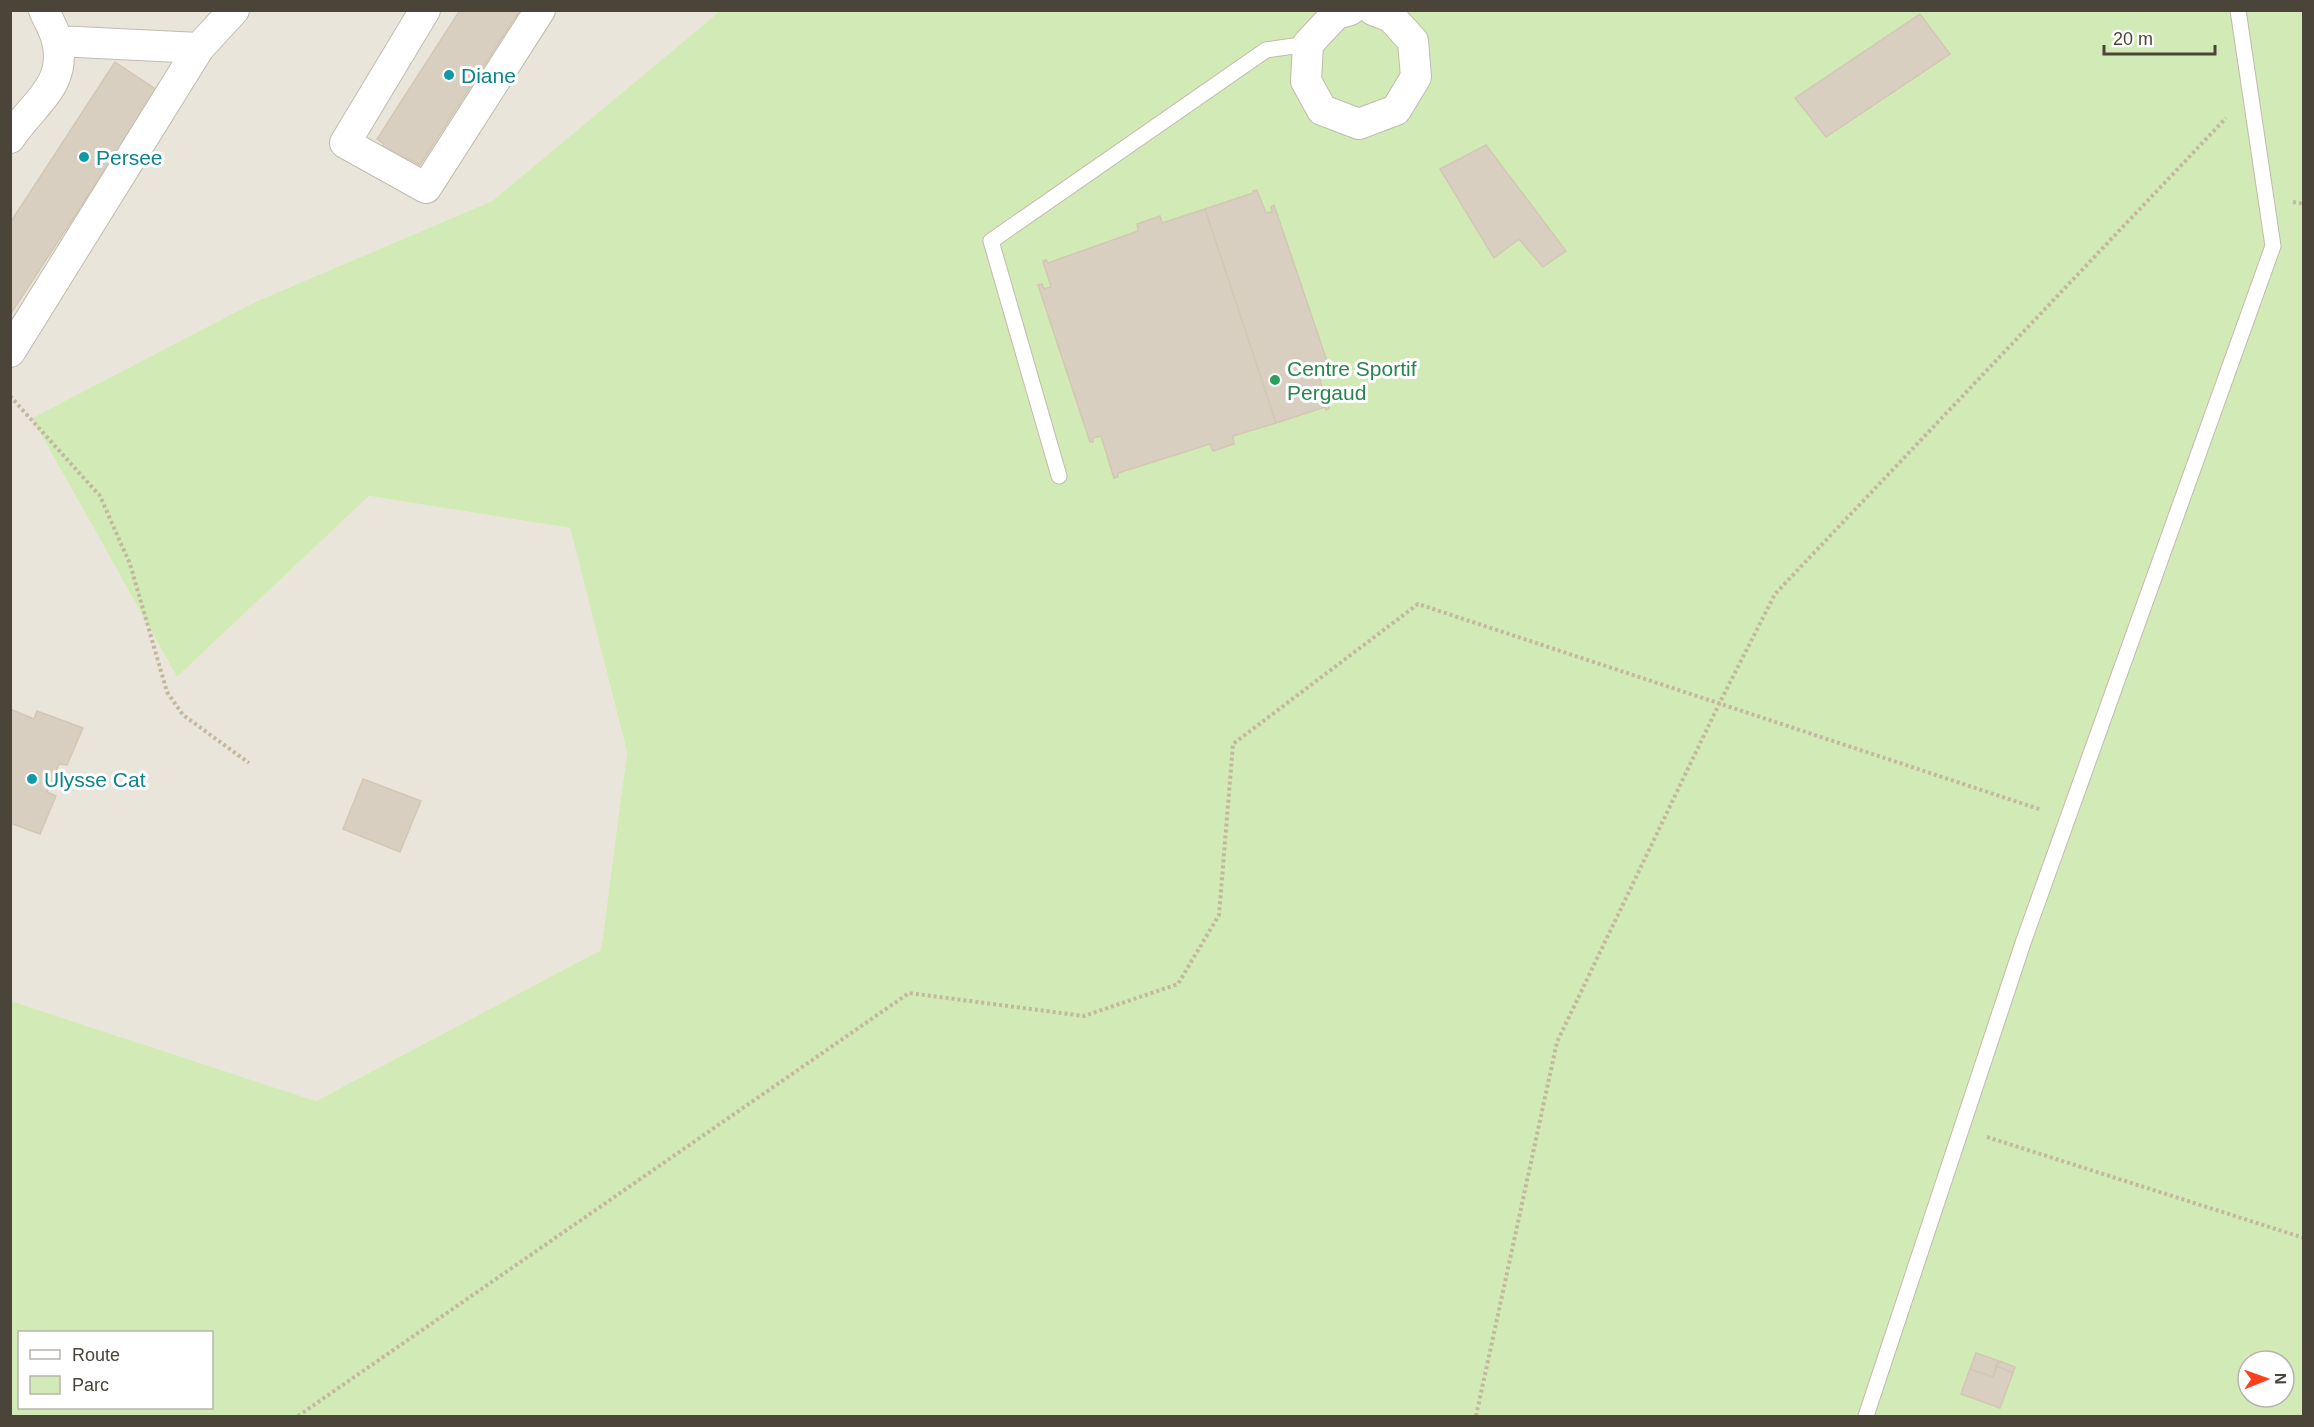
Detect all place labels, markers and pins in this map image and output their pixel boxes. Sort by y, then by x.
place label: Diane [461,64,516,87]
marker: Diane [442,68,456,82]
place label: Persee [96,146,163,169]
marker: Persee [77,150,91,164]
place label: Centre Sportif Pergaud [1287,357,1417,404]
marker: Centre Sportif Pergaud [1268,373,1282,387]
place label: Ulysse Cat [44,768,146,791]
marker: Ulysse Cat [25,772,39,786]

